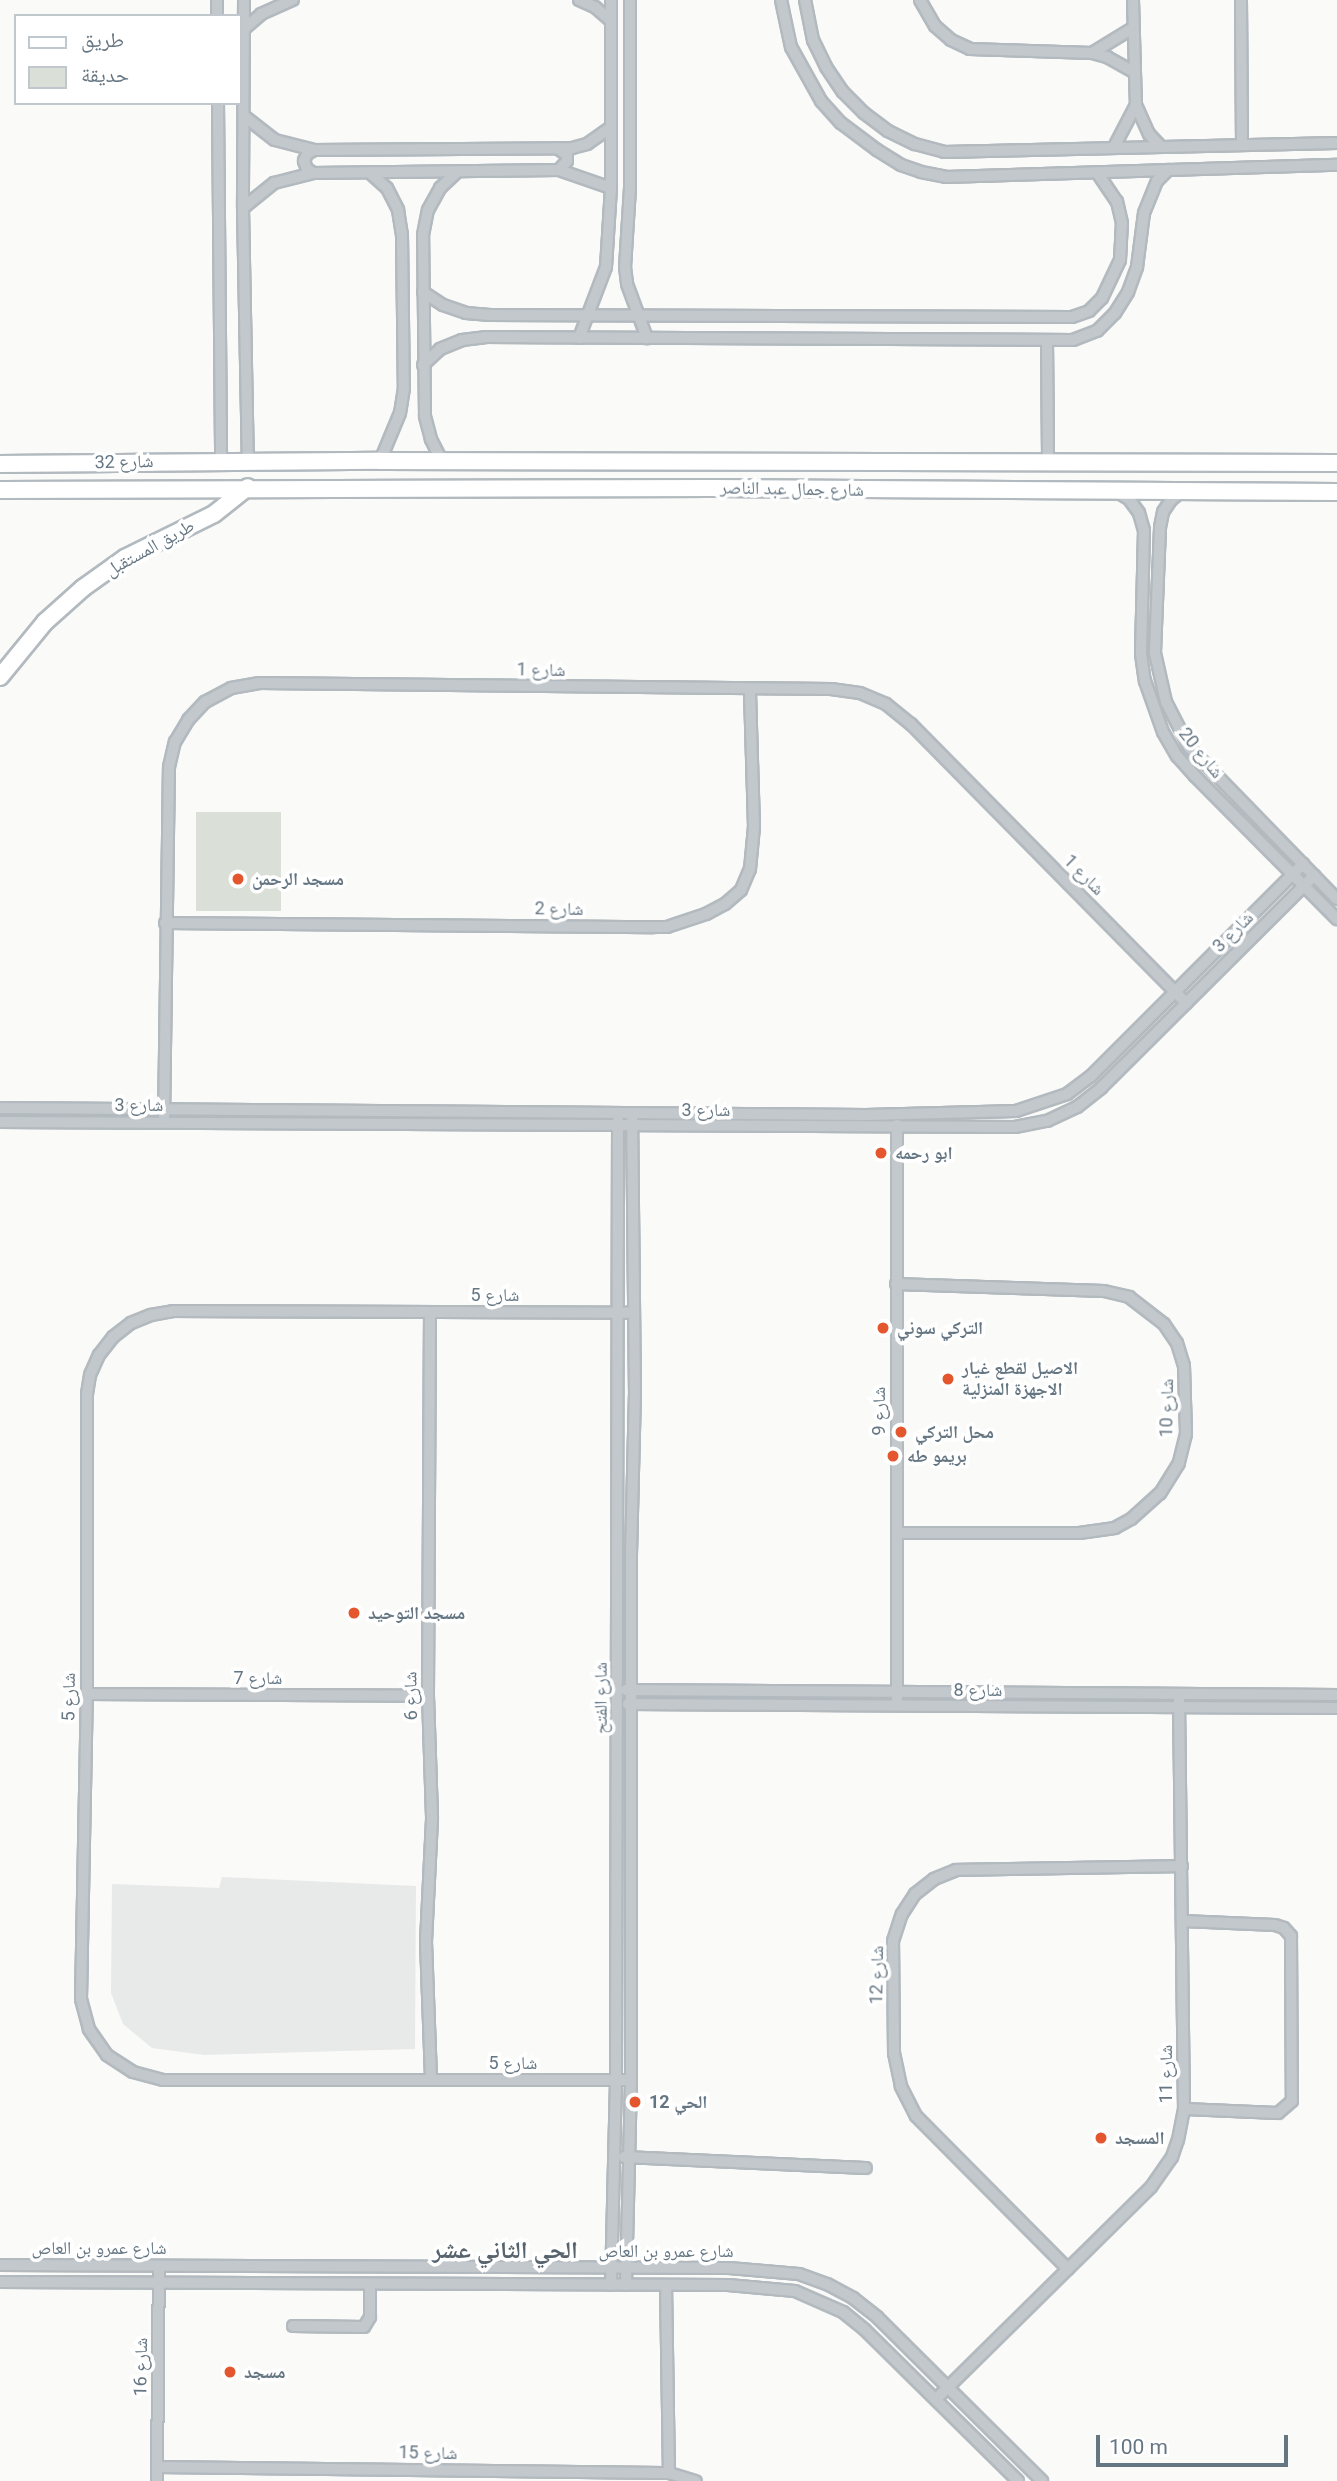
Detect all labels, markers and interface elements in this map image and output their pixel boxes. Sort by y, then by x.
legend [14,14,242,105]
text: طريق [81,28,124,52]
text: حديقة [81,63,129,87]
street label: شارع 32 [94,451,154,473]
street label: شارع جمال عبد الناصر [720,477,864,501]
street label: طريق المستقبل [102,515,198,581]
street label: شارع 1 [516,659,566,681]
street label: شارع 20 [1174,723,1228,783]
street label: شارع 1 [1059,850,1109,900]
place label: مسجد الرحمن [252,868,344,890]
marker: مسجد الرحمن [230,871,246,887]
street label: شارع 2 [534,898,584,920]
street label: شارع 3 [1208,907,1258,957]
street label: شارع 3 [115,1094,163,1116]
street label: شارع 3 [682,1099,730,1121]
place label: ابو رحمه [895,1142,953,1164]
marker: ابو رحمه [873,1145,889,1161]
street label: شارع 5 [471,1284,519,1306]
place label: التركي سوني [897,1317,983,1339]
marker: التركي سوني [875,1320,891,1336]
place label: الاصيل لقطع غيار الاجهزة المنزلية [962,1358,1078,1400]
marker: الاصيل لقطع غيار الاجهزة المنزلية [940,1371,956,1387]
street label: شارع 10 [1156,1378,1178,1438]
street label: شارع 9 [868,1387,890,1435]
place label: محل التركي [915,1421,994,1443]
marker: محل التركي [893,1424,909,1440]
place label: بريمو طه [907,1445,967,1467]
marker: بريمو طه [885,1448,901,1464]
place label: مسجد التوحيد [368,1602,465,1624]
marker: مسجد التوحيد [346,1605,362,1621]
street label: شارع الفتح [590,1662,612,1734]
street label: شارع 7 [234,1667,282,1689]
street label: شارع 6 [400,1671,422,1721]
street label: شارع 5 [58,1672,80,1722]
street label: شارع 8 [954,1679,1002,1701]
street label: شارع 12 [866,1945,888,2005]
street label: شارع 11 [1155,2045,1177,2103]
street label: شارع 5 [489,2052,537,2074]
place label: الحي 12 [649,2091,707,2113]
marker: الحي 12 [627,2094,643,2110]
place label: المسجد [1115,2127,1165,2149]
marker: المسجد [1093,2130,1109,2146]
street label: شارع عمرو بن العاص [31,2237,167,2259]
district label: الحي الثاني عشر [432,2237,578,2265]
street label: شارع عمرو بن العاص [598,2240,734,2262]
street label: شارع 16 [130,2337,152,2397]
place label: مسجد [244,2361,286,2383]
marker: مسجد [222,2364,238,2380]
scale bar [1099,2422,1292,2466]
text: 100 m [1109,2435,1168,2459]
street label: شارع 15 [398,2442,458,2464]

